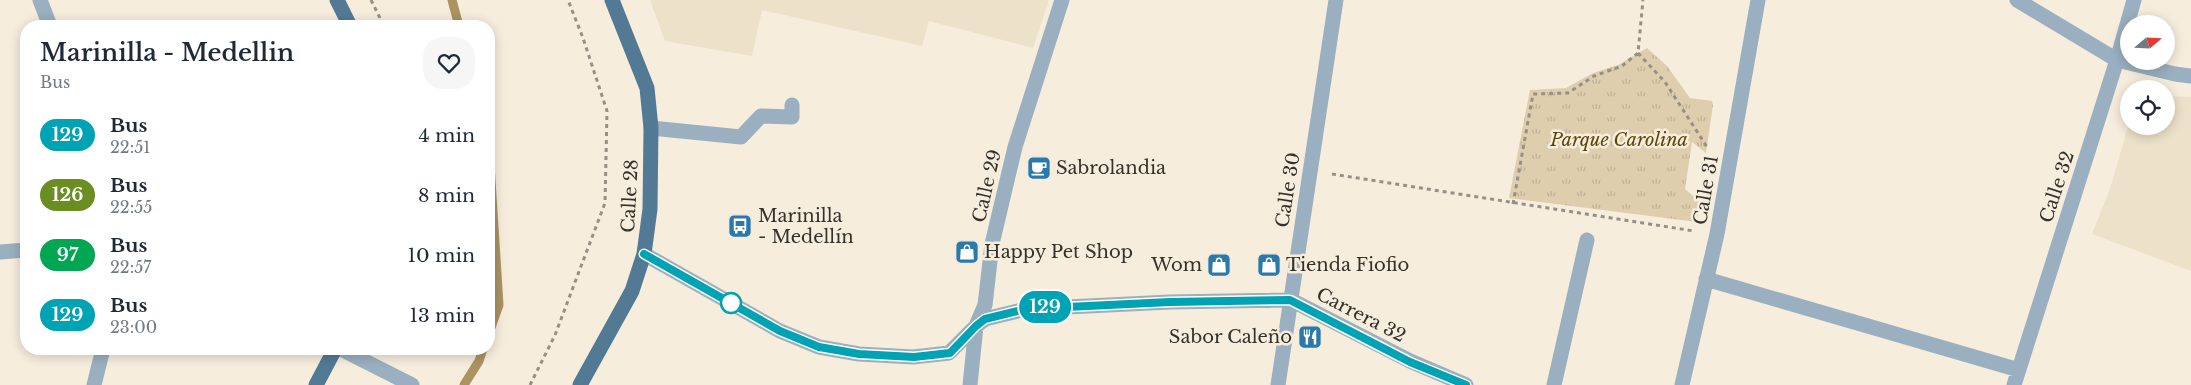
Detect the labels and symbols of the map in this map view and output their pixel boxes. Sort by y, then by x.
north arrow [2120,15,2175,70]
park label: Parque Carolina [1549,129,1688,151]
street label: Calle 29 [968,147,1006,225]
street label: Calle 32 [2035,149,2079,225]
street label: Calle 30 [1271,151,1305,229]
street label: Calle 31 [1689,153,1723,227]
cafe icon: Sabrolandia [1026,155,1052,181]
place label: Sabrolandia [1056,157,1166,179]
street label: Calle 28 [617,159,643,233]
place label: Marinilla - Medellín [758,205,854,248]
bus stop icon: Marinilla - Medellín [727,213,753,239]
shop icon: Happy Pet Shop [954,239,980,265]
place label: Happy Pet Shop [984,241,1133,263]
shop icon: Wom [1206,252,1232,278]
shop icon: Tienda Fiofio [1256,252,1282,278]
place label: Wom [1150,254,1202,276]
place label: Tienda Fiofio [1286,254,1409,276]
street label: Carrera 32 [1313,283,1409,347]
line badge: 129 [1016,291,1074,323]
unlabelled marker [720,292,742,314]
restaurant icon: Sabor Caleño [1297,324,1323,350]
place label: Sabor Caleño [1169,326,1292,348]

